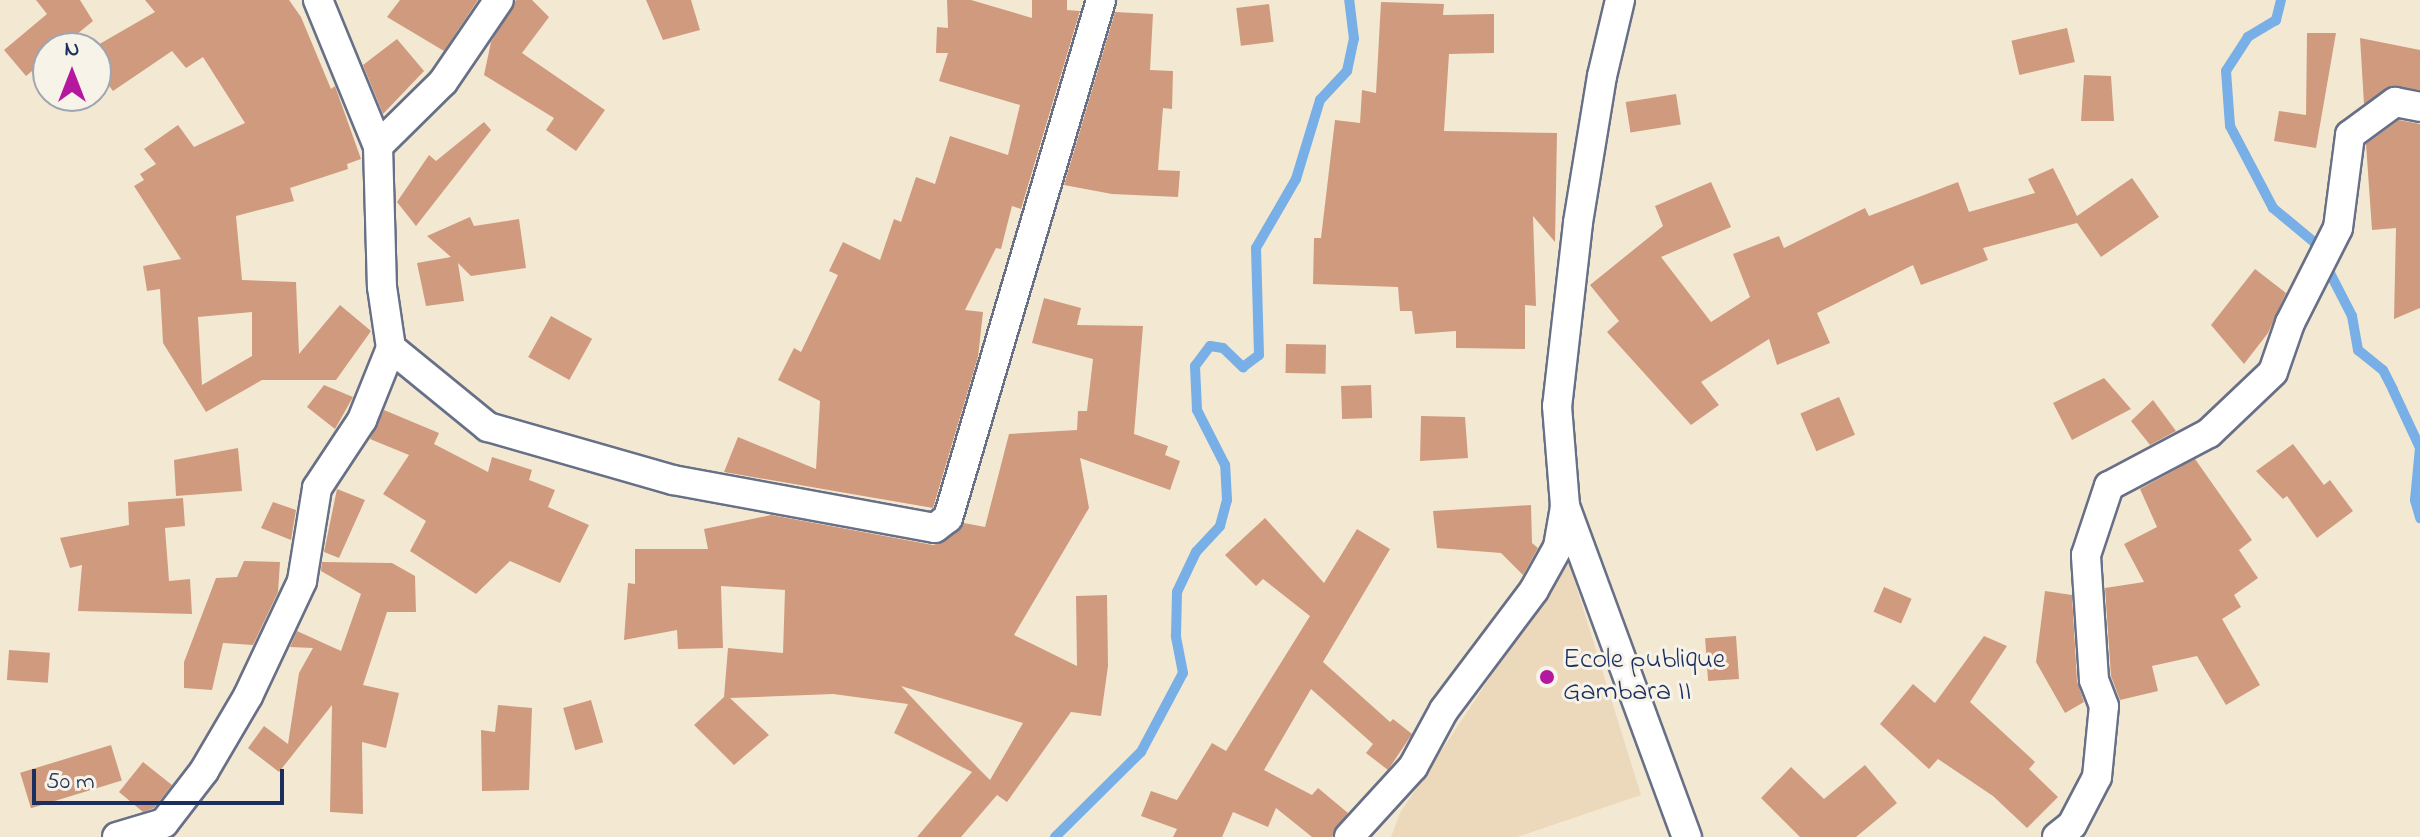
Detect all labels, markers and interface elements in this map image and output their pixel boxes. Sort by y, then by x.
north arrow [32,32,112,112]
text: N [65,34,79,66]
place label: Ecole publique Gambara II [1563,644,1725,710]
marker: Ecole publique Gambara II [1538,668,1556,686]
scale bar [36,753,288,803]
text: 50 m [46,765,95,800]

